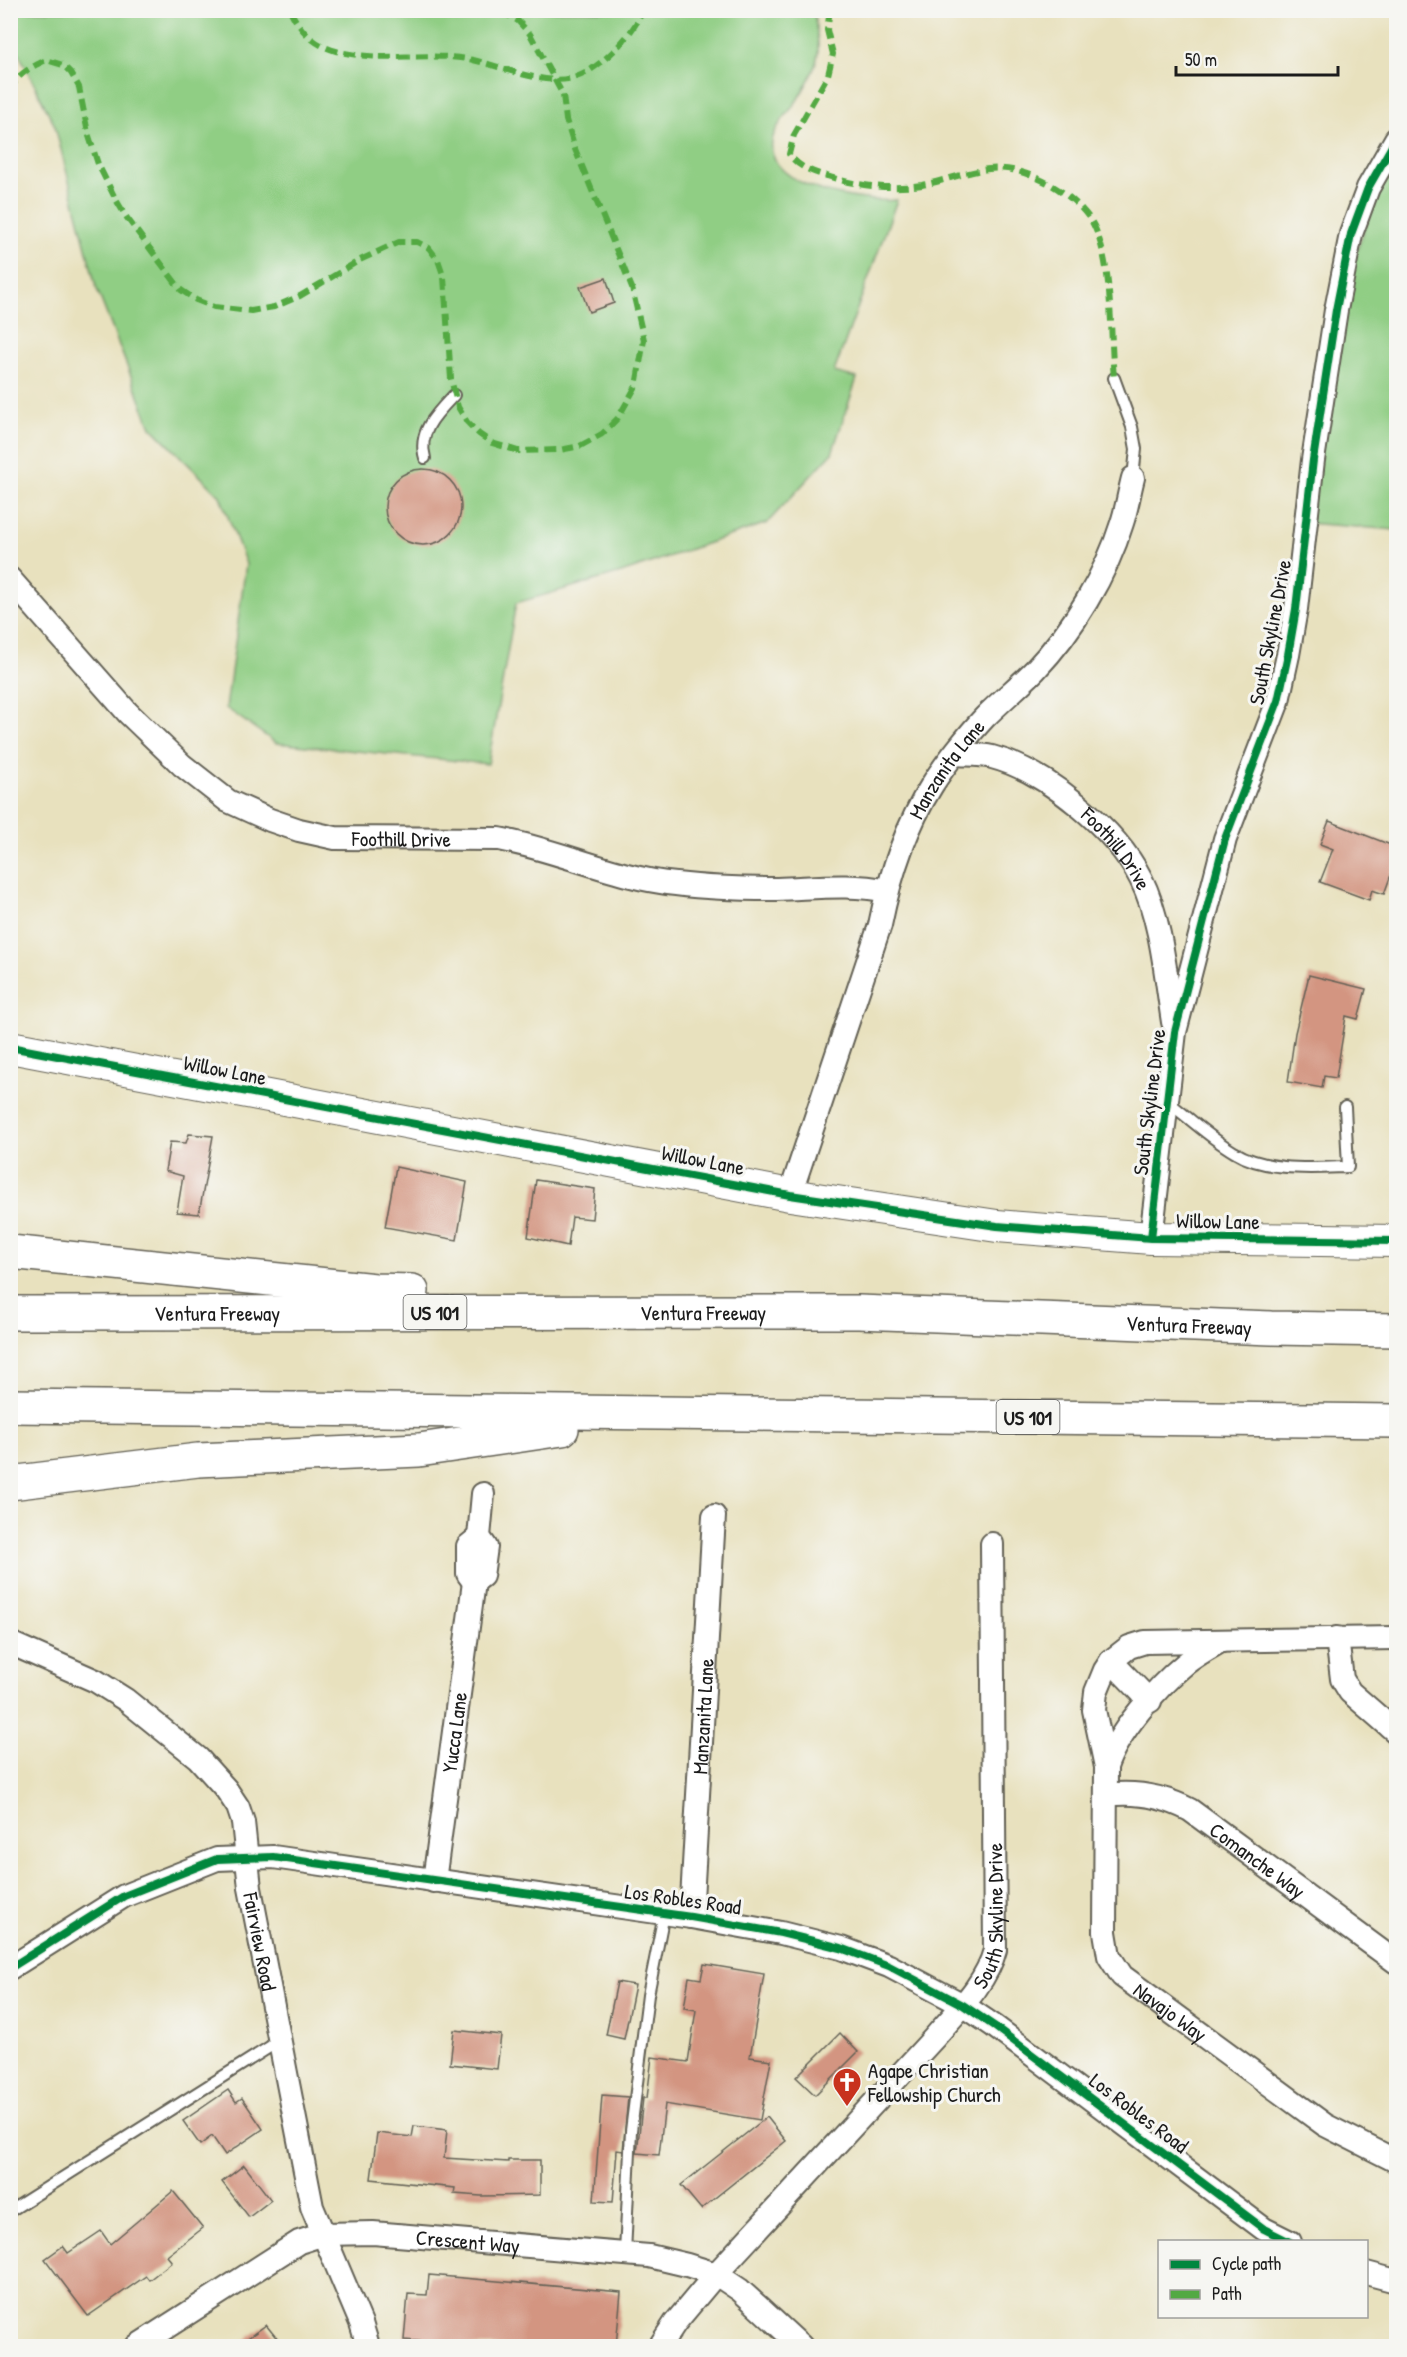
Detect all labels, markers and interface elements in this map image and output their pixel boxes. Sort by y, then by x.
scale bar [1176,39,1338,77]
text: 50 m [1185,47,1217,72]
street label: South Skyline Drive [1242,557,1298,707]
street label: Manzanita Lane [901,713,991,824]
street label: Foothill Drive [1075,799,1159,894]
street label: Foothill Drive [351,824,451,853]
street label: South Skyline Drive [1126,1027,1172,1177]
street label: Willow Lane [181,1048,269,1092]
street label: Willow Lane [659,1138,747,1182]
street label: Willow Lane [1176,1206,1260,1236]
road number: US 101 [404,1295,466,1329]
street label: Ventura Freeway [154,1298,280,1327]
street label: Ventura Freeway [640,1298,766,1327]
street label: Ventura Freeway [1125,1308,1252,1342]
road number: US 101 [996,1400,1060,1434]
street label: Manzanita Lane [685,1658,720,1775]
street label: Yucca Lane [434,1690,474,1774]
street label: Comanche Way [1204,1815,1312,1905]
street label: South Skyline Drive [965,1843,1010,1994]
street label: Los Robles Road [623,1876,743,1922]
street label: Fairview Road [236,1889,284,1993]
street label: Navajo Way [1128,1975,1213,2048]
place label: Agape Christian Fellowship Church [867,2056,1001,2109]
church icon: Agape Christian Fellowship Church [831,2066,863,2108]
street label: Los Robles Road [1084,2066,1194,2160]
street label: Crescent Way [415,2222,521,2260]
legend [1158,2240,1368,2318]
text: Cycle path [1212,2251,1282,2276]
text: Path [1212,2281,1242,2306]

